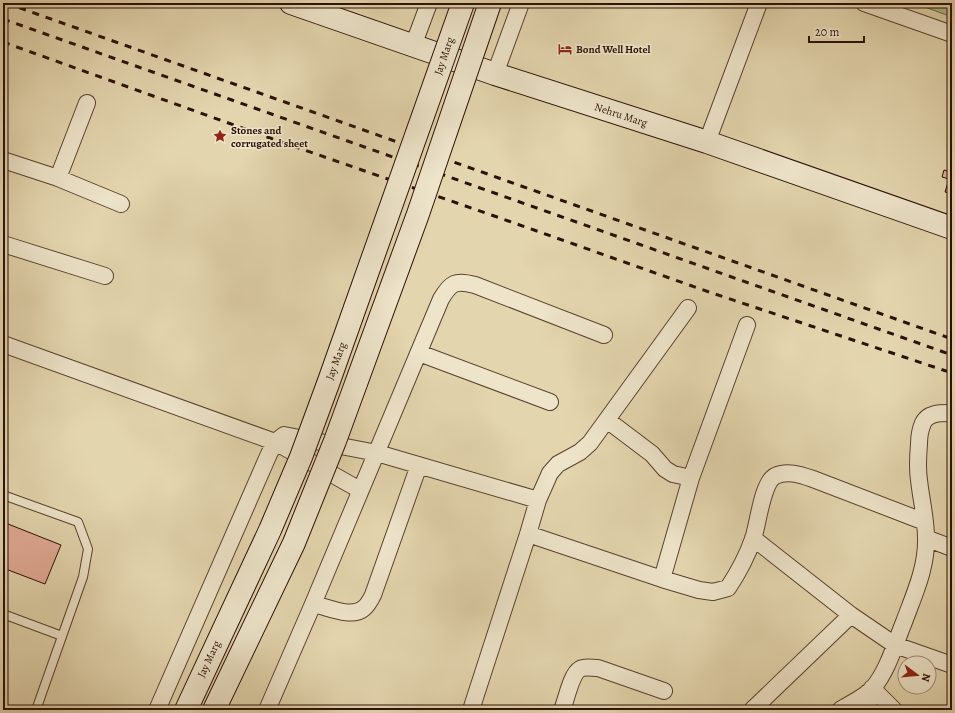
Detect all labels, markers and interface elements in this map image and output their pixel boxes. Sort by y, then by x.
scale bar [809,18,864,44]
text: 20 m [815,24,839,40]
street label: Jay Marg [431,35,458,77]
hotel icon: Bond Well Hotel [557,41,573,57]
place label: Bond Well Hotel [576,42,650,57]
street label: Nehru Marg [593,99,650,131]
place label: Stones and corrugated sheet [231,123,308,151]
place icon: Stones and corrugated sheet [212,128,228,144]
street label: Jay Marg [322,340,350,382]
street label: Jay Marg [194,638,224,680]
north arrow [897,655,937,695]
text: N [918,672,934,684]

